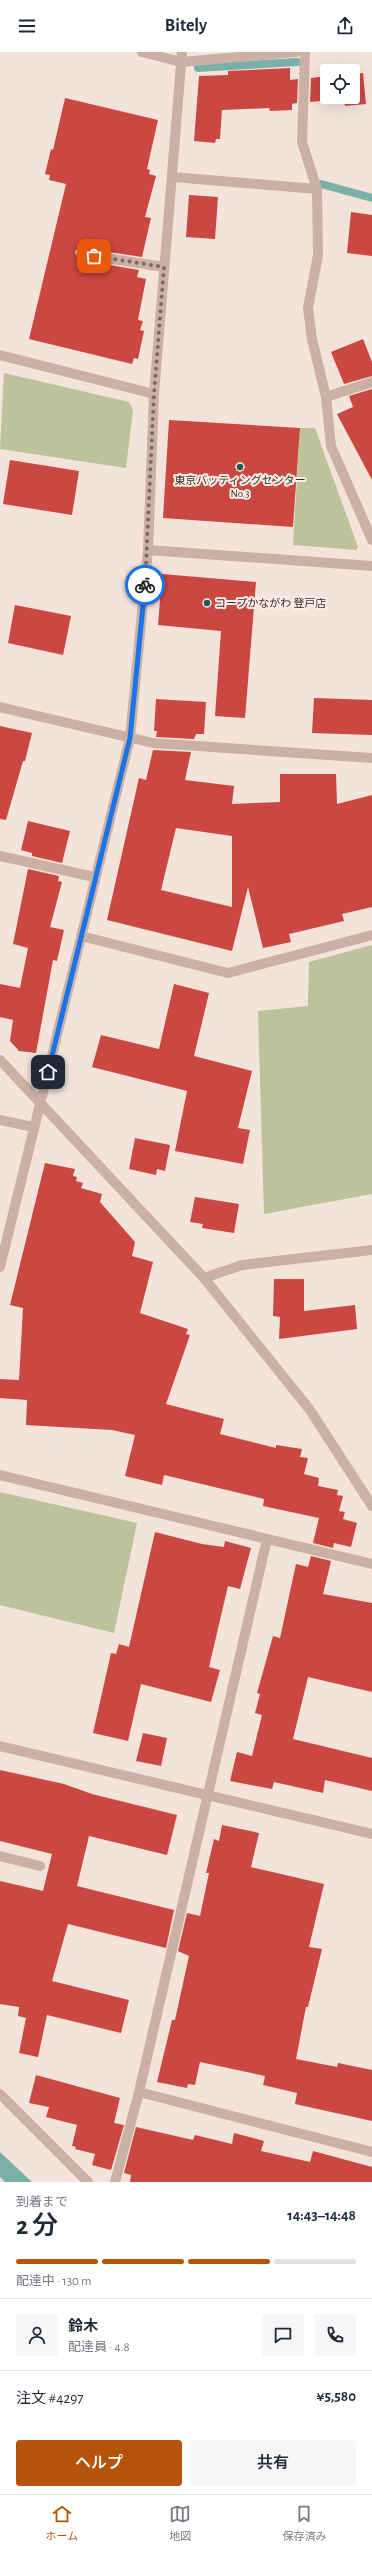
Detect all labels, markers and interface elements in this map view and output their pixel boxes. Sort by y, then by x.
icon: menu [16,15,38,37]
icon: share [334,15,356,37]
text: Bitely [165,17,207,35]
map controls [320,64,360,104]
button: locate [320,64,360,104]
pin [77,239,111,273]
icon: bag [83,245,105,267]
marker: 東京バッティングセンター No.3 [235,462,245,472]
place label: 東京バッティングセンター No.3 [174,474,306,499]
courier [125,565,165,605]
icon: bike [134,574,156,596]
place label: コープかながわ 登戸店 [215,597,326,609]
marker: コープかながわ 登戸店 [202,598,212,608]
pin [31,1055,65,1089]
icon: home [37,1061,59,1083]
text: 到着まで [16,2196,68,2209]
text: 14:43–14:48 [287,2208,356,2223]
text: 2 分 [16,2213,58,2239]
text: 配達中 · 130 m [16,2275,92,2288]
button: person [16,2314,58,2356]
button: chat [262,2314,304,2356]
button: phone [314,2314,356,2356]
text: 鈴木 [68,2319,98,2334]
text: 配達員 · 4.8 [68,2341,130,2354]
text: ¥5,580 [317,2389,356,2404]
text: 注文 #4297 [16,2391,84,2406]
button: ヘルプ [16,2440,182,2486]
button: 共有 [190,2440,356,2486]
tab: ホーム [46,2503,78,2543]
tab: 地図 [169,2503,191,2543]
tab: 保存済み [282,2503,326,2543]

